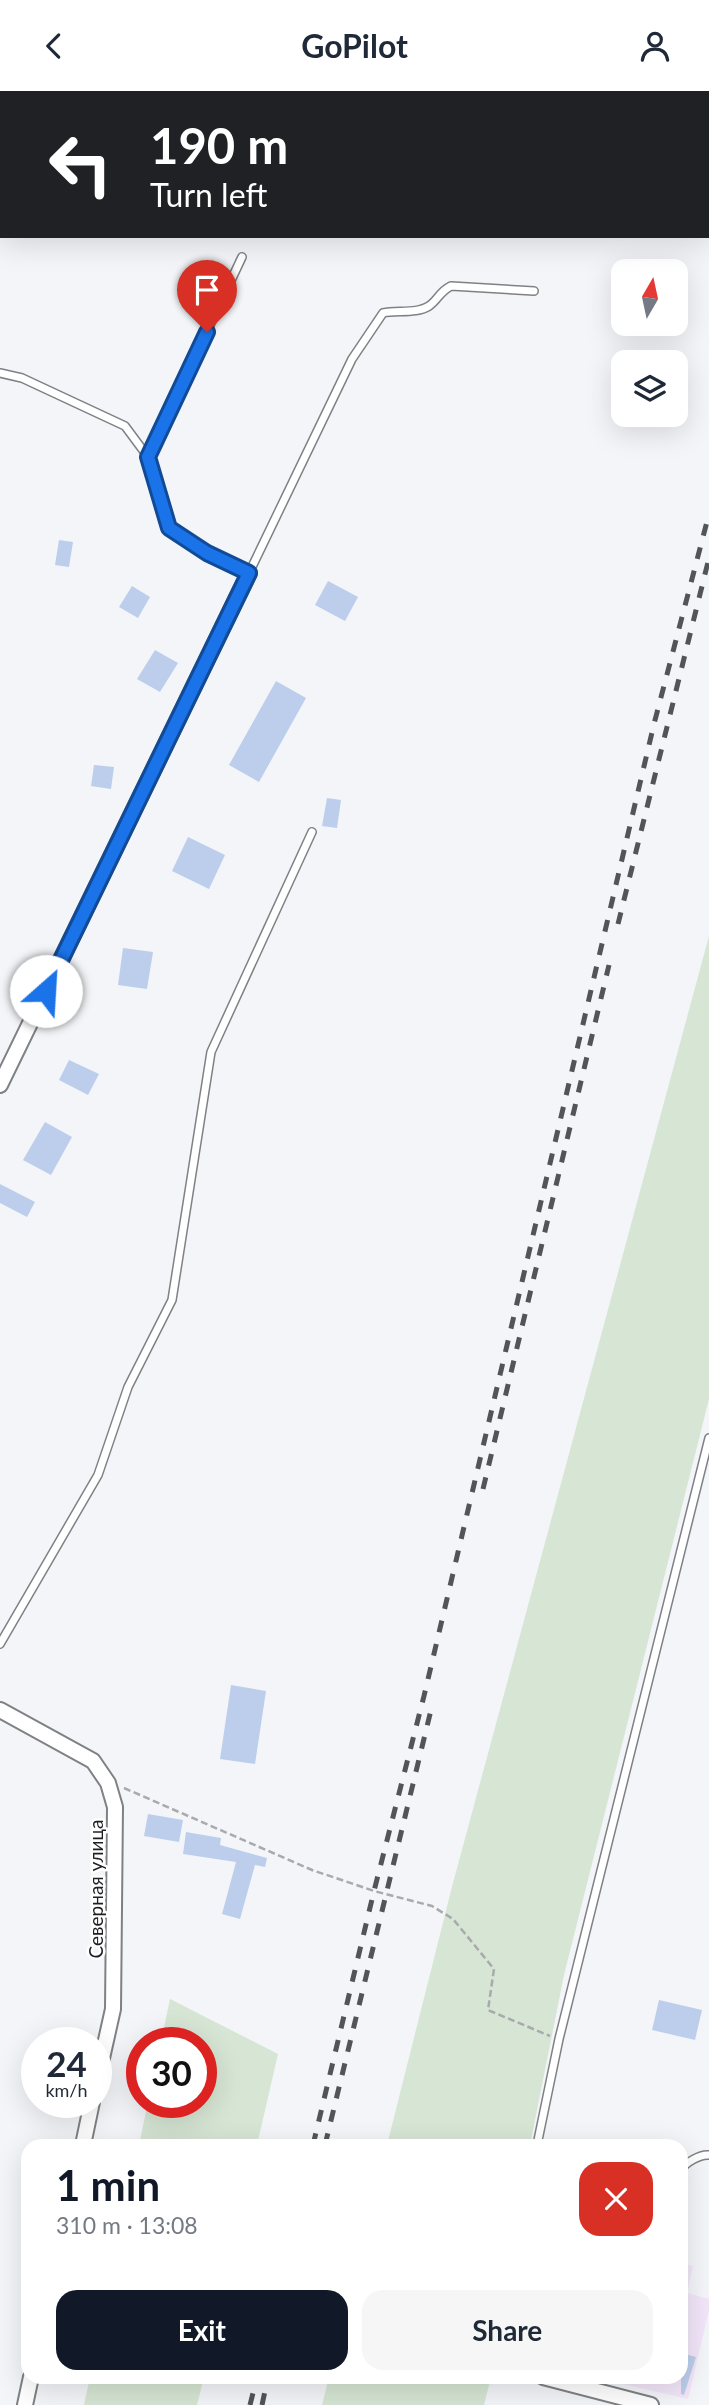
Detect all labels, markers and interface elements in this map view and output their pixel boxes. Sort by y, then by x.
text: GoPilot [301,26,408,65]
icon: back [35,27,73,65]
icon: person [636,27,674,65]
text: 190 m [150,116,288,174]
icon: left [35,119,126,210]
text: Turn left [150,175,267,214]
north arrow [611,259,688,336]
map controls [611,259,688,427]
pin [177,260,237,332]
icon: arrive [188,271,226,309]
button: layers [611,350,688,427]
position arrow [9,954,83,1028]
street label: Северная улица [84,1820,107,1958]
speed limit sign: 30 [126,2027,217,2118]
text: 24 [46,2042,87,2084]
text: km/h [45,2079,88,2101]
text: 1 min [56,2160,160,2210]
button: close [579,2162,653,2236]
text: 310 m · 13:08 [56,2211,198,2239]
button: Exit [56,2290,348,2370]
button: Share [362,2290,653,2370]

